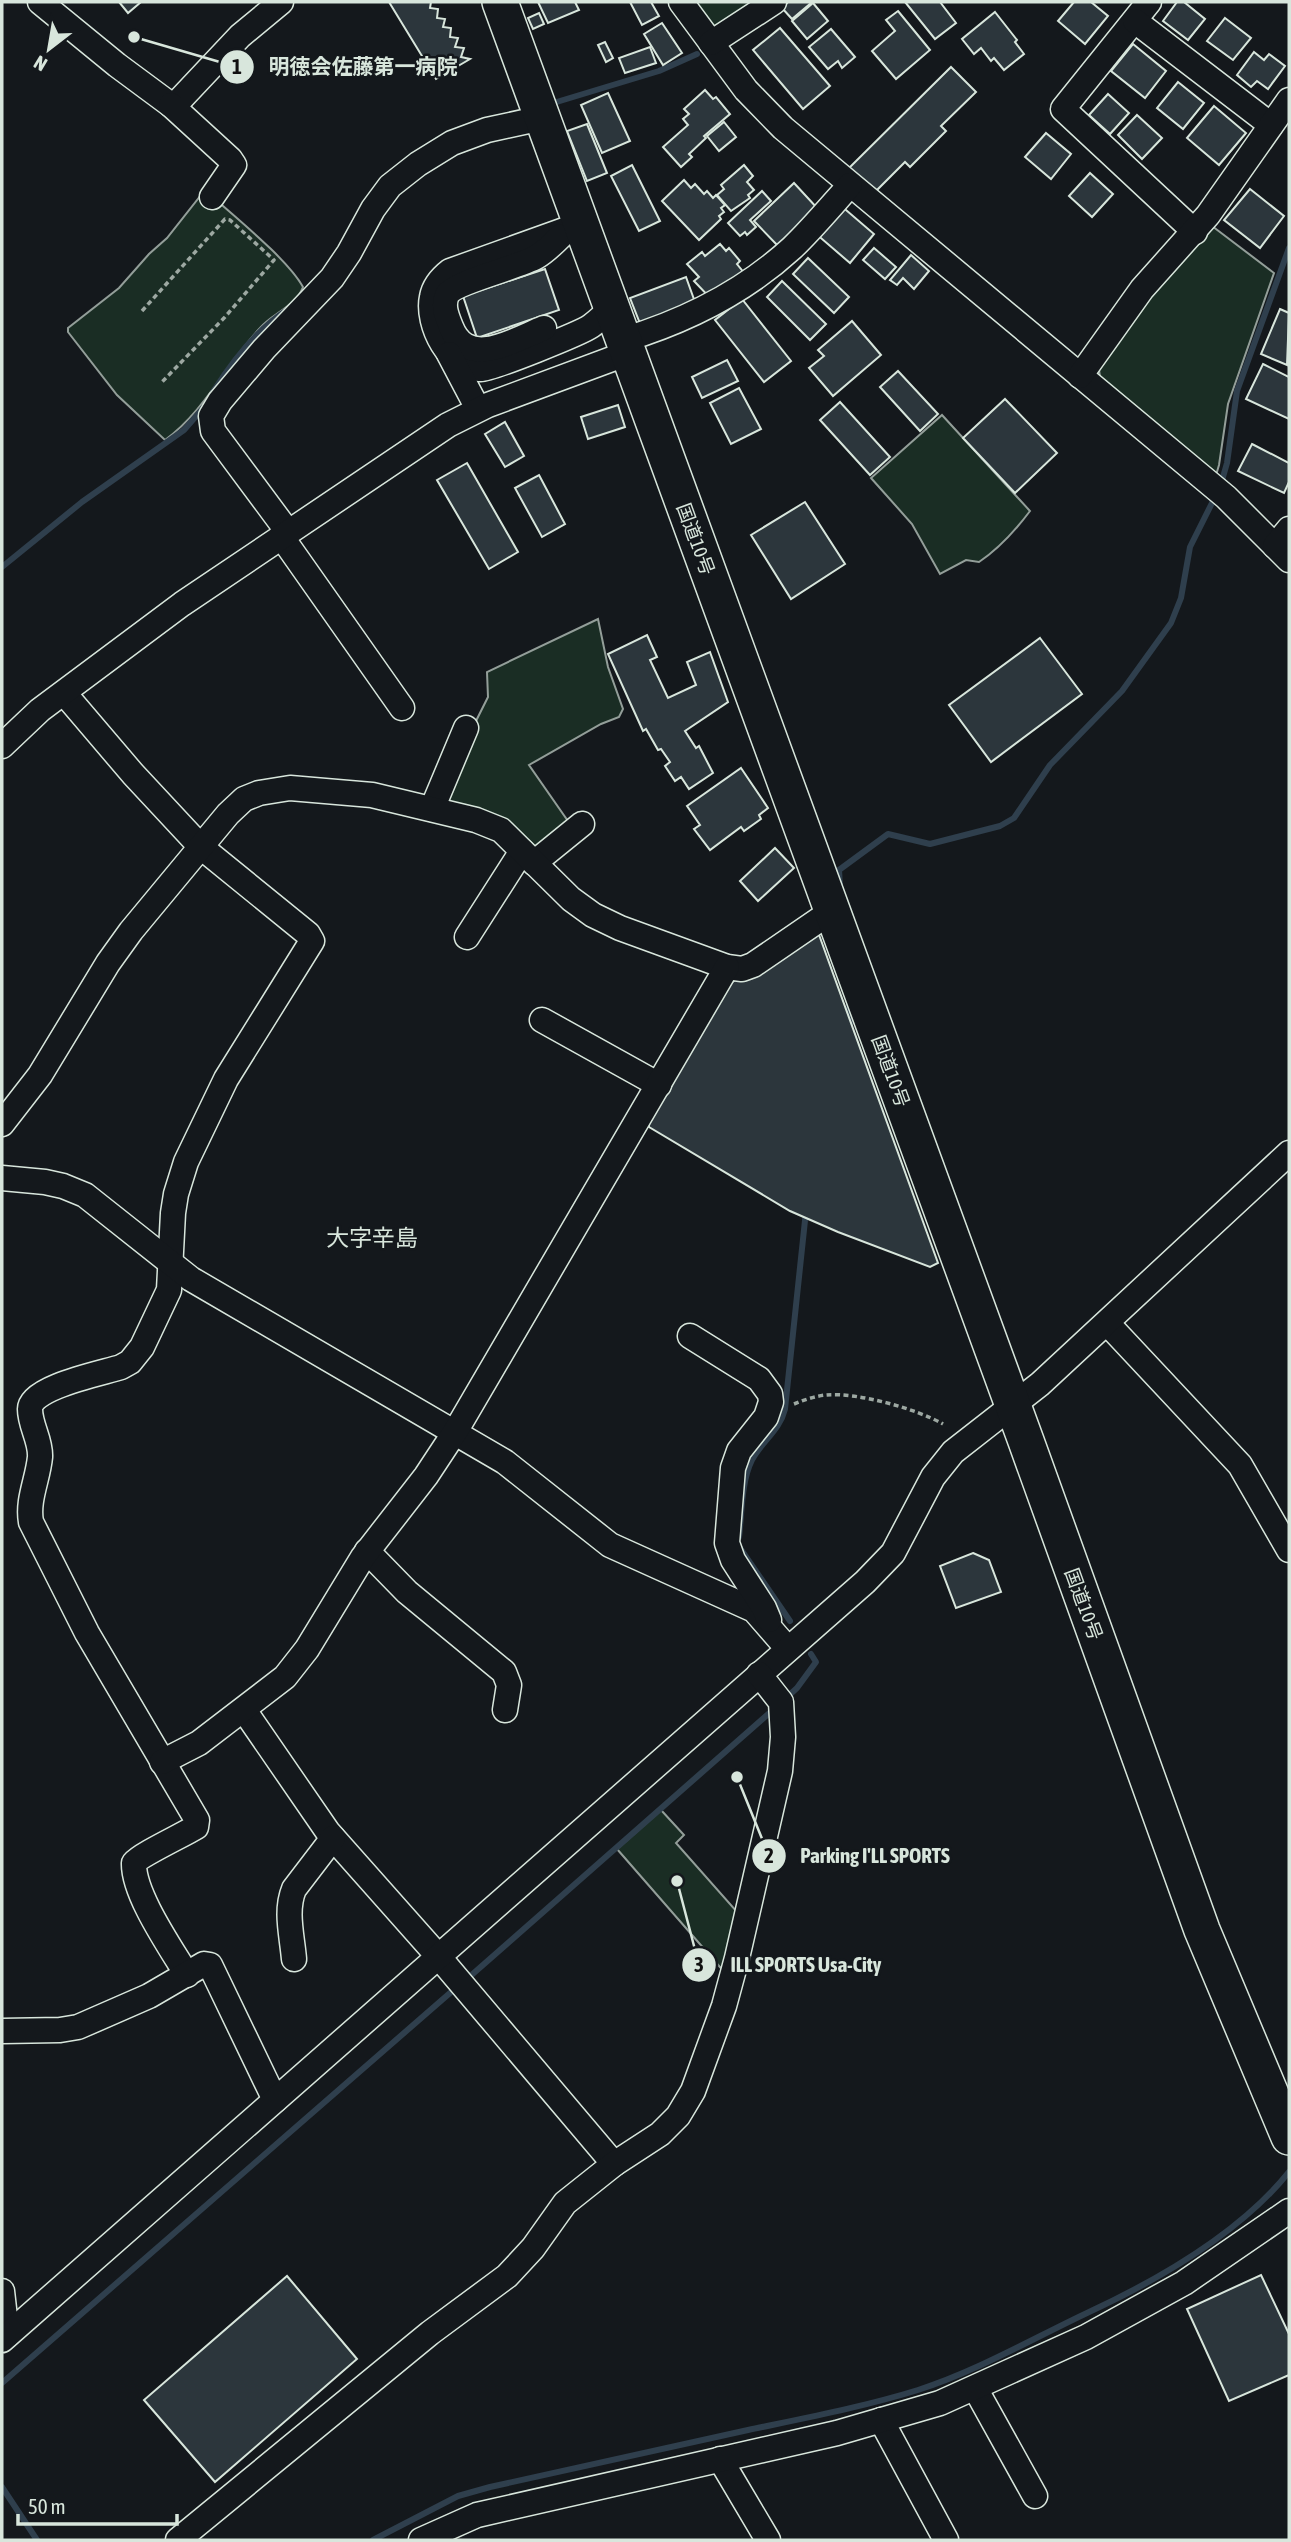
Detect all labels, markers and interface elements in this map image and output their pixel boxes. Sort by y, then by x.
north arrow [14,14,84,84]
callout: 明徳会佐藤第一病院 [220,46,472,88]
text: N [30,51,51,76]
text: 1 [232,54,242,78]
text: 明徳会佐藤第一病院 [269,54,458,78]
street label: 国道10号 [673,500,719,578]
street label: 国道10号 [868,1032,914,1110]
district label: 大字辛島 [326,1225,418,1251]
street label: 国道10号 [1061,1565,1107,1643]
callout: Parking I'LL SPORTS [751,1835,964,1877]
text: 2 [764,1843,774,1867]
text: Parking I'LL SPORTS [800,1843,950,1867]
callout: ILL SPORTS Usa-City [681,1944,895,1986]
text: 3 [694,1952,704,1976]
text: ILL SPORTS Usa-City [730,1952,882,1976]
scale bar [18,2482,177,2526]
text: 50 m [28,2494,66,2518]

